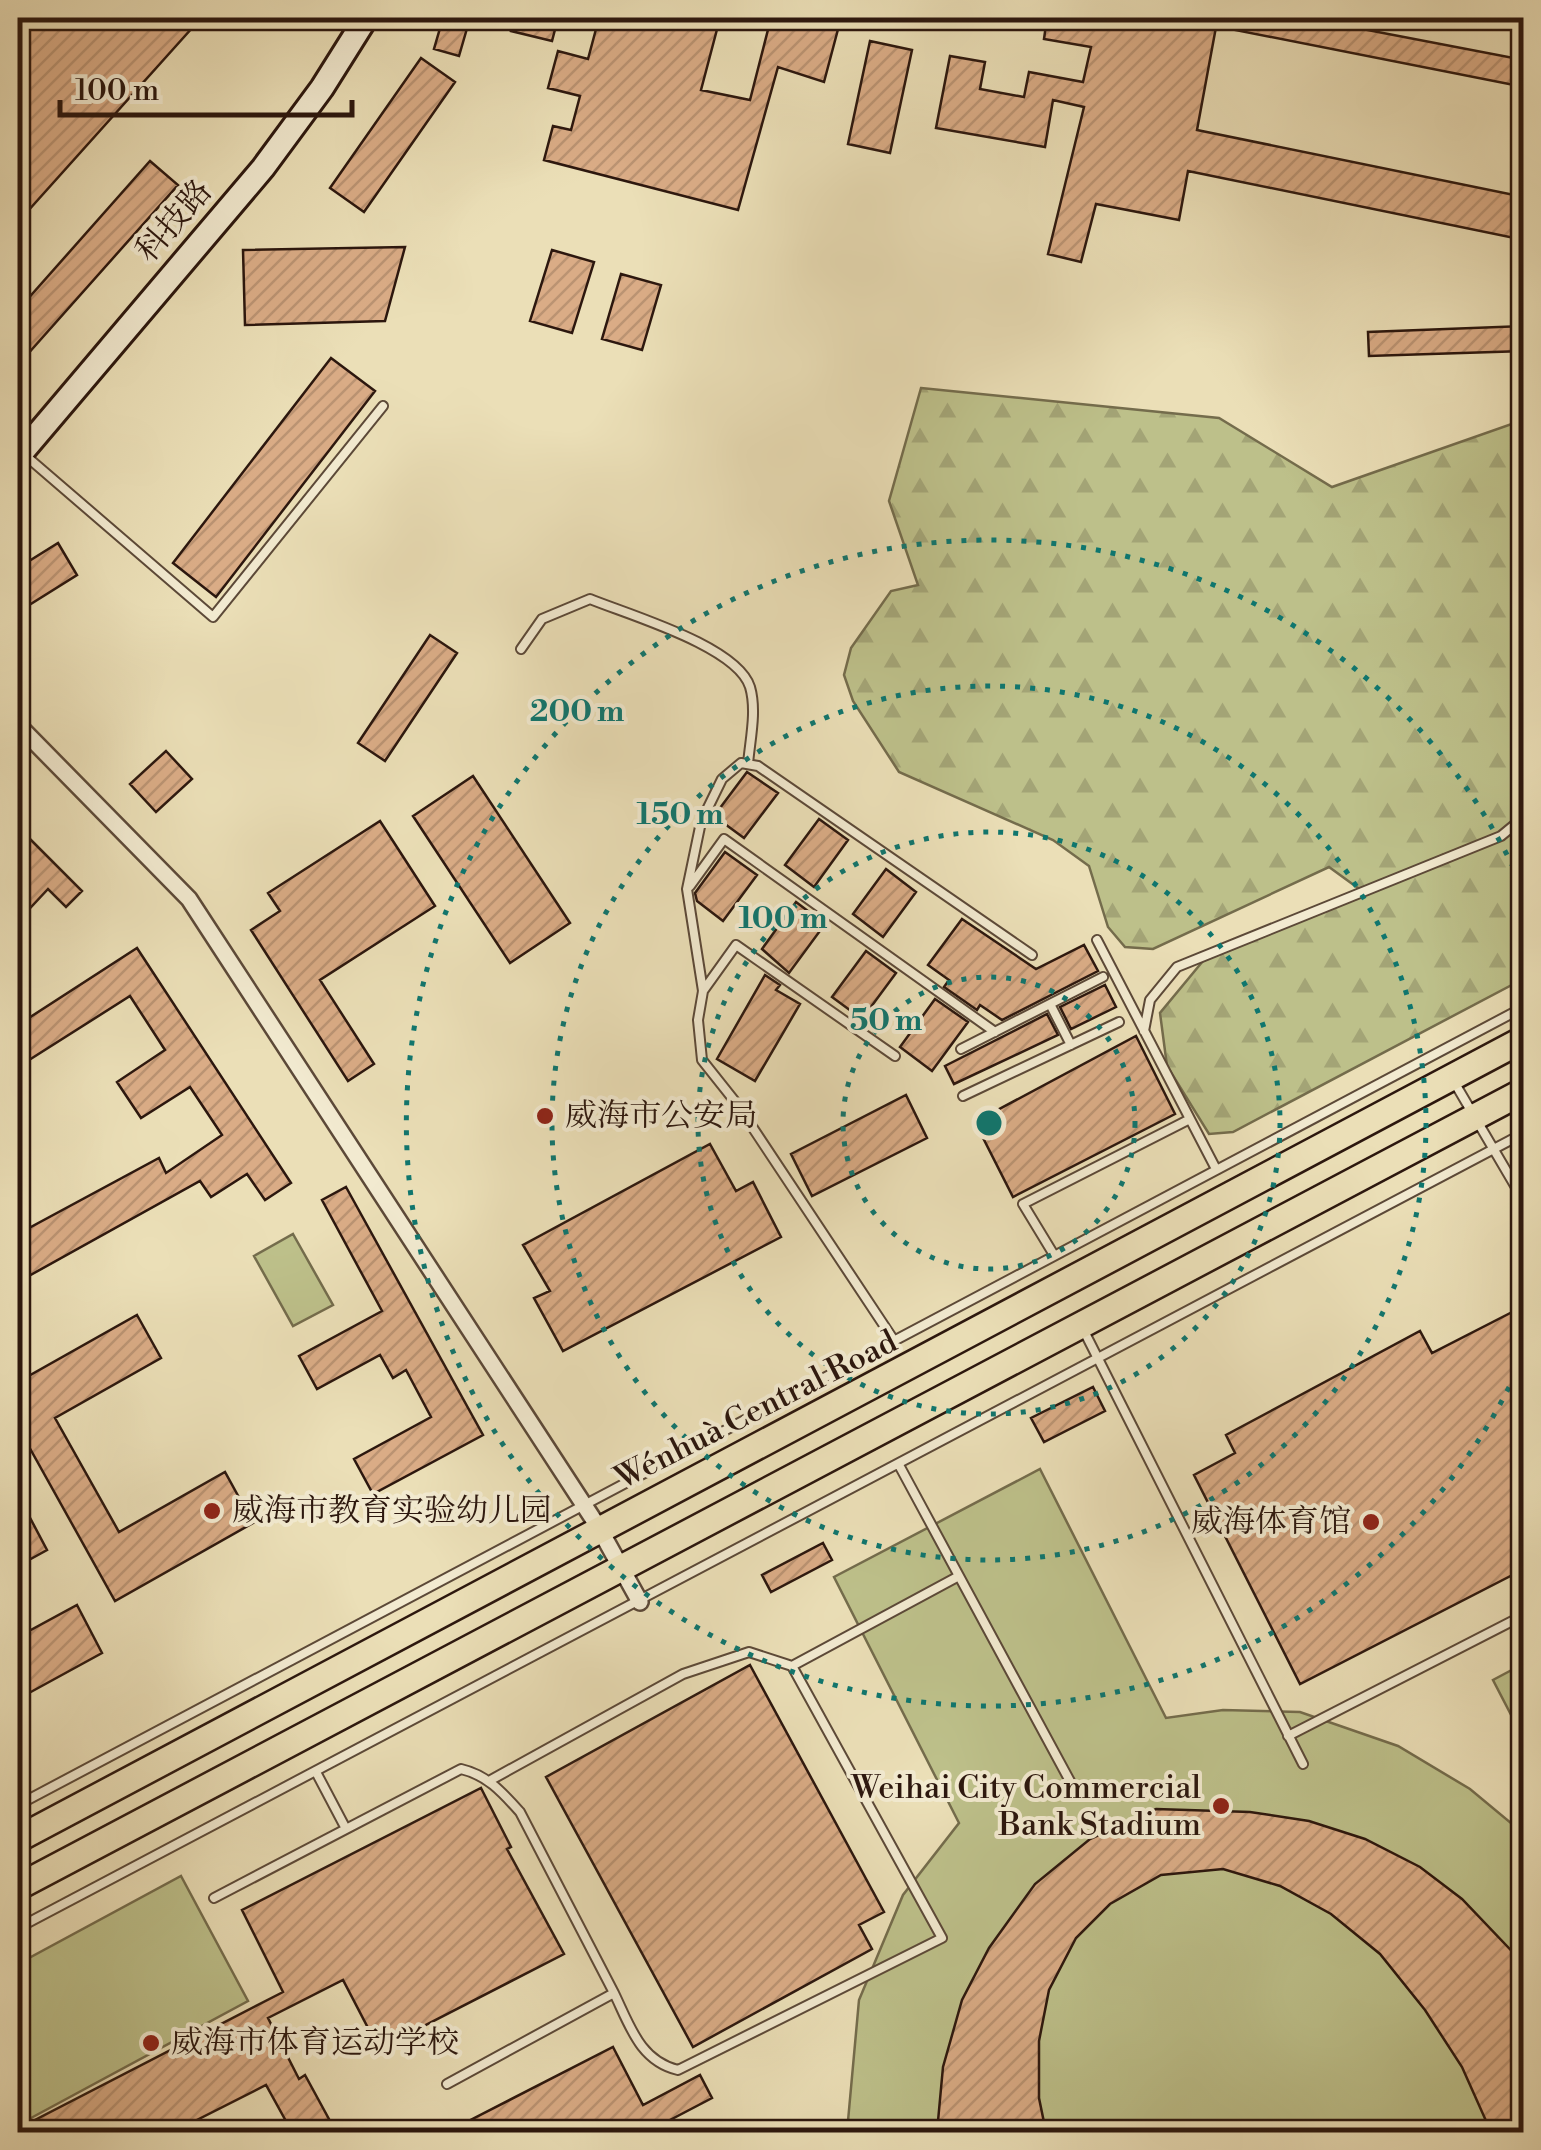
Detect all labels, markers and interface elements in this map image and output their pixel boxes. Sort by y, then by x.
scale bar [60,55,352,117]
text: 100 m [75,72,159,110]
street label: 科技路 [127,172,221,270]
text: 200 m [530,693,624,731]
text: 150 m [637,796,723,834]
text: 100 m [738,900,828,938]
text: 50 m [850,1002,922,1040]
place label: 威海市公安局 [565,1096,757,1136]
marker: 威海市公安局 [534,1105,556,1127]
centre of rings [971,1105,1007,1141]
street label: Wénhuà Central Road [607,1322,904,1499]
place label: 威海市教育实验幼儿园 [232,1491,552,1531]
marker: 威海市教育实验幼儿园 [201,1500,223,1522]
place label: 威海体育馆 [1191,1502,1351,1542]
marker: 威海体育馆 [1360,1511,1382,1533]
place label: Weihai City Commercial Bank Stadium [850,1768,1202,1845]
marker: Weihai City Commercial Bank Stadium [1210,1795,1232,1817]
place label: 威海市体育运动学校 [171,2023,459,2063]
marker: 威海市体育运动学校 [140,2032,162,2054]

